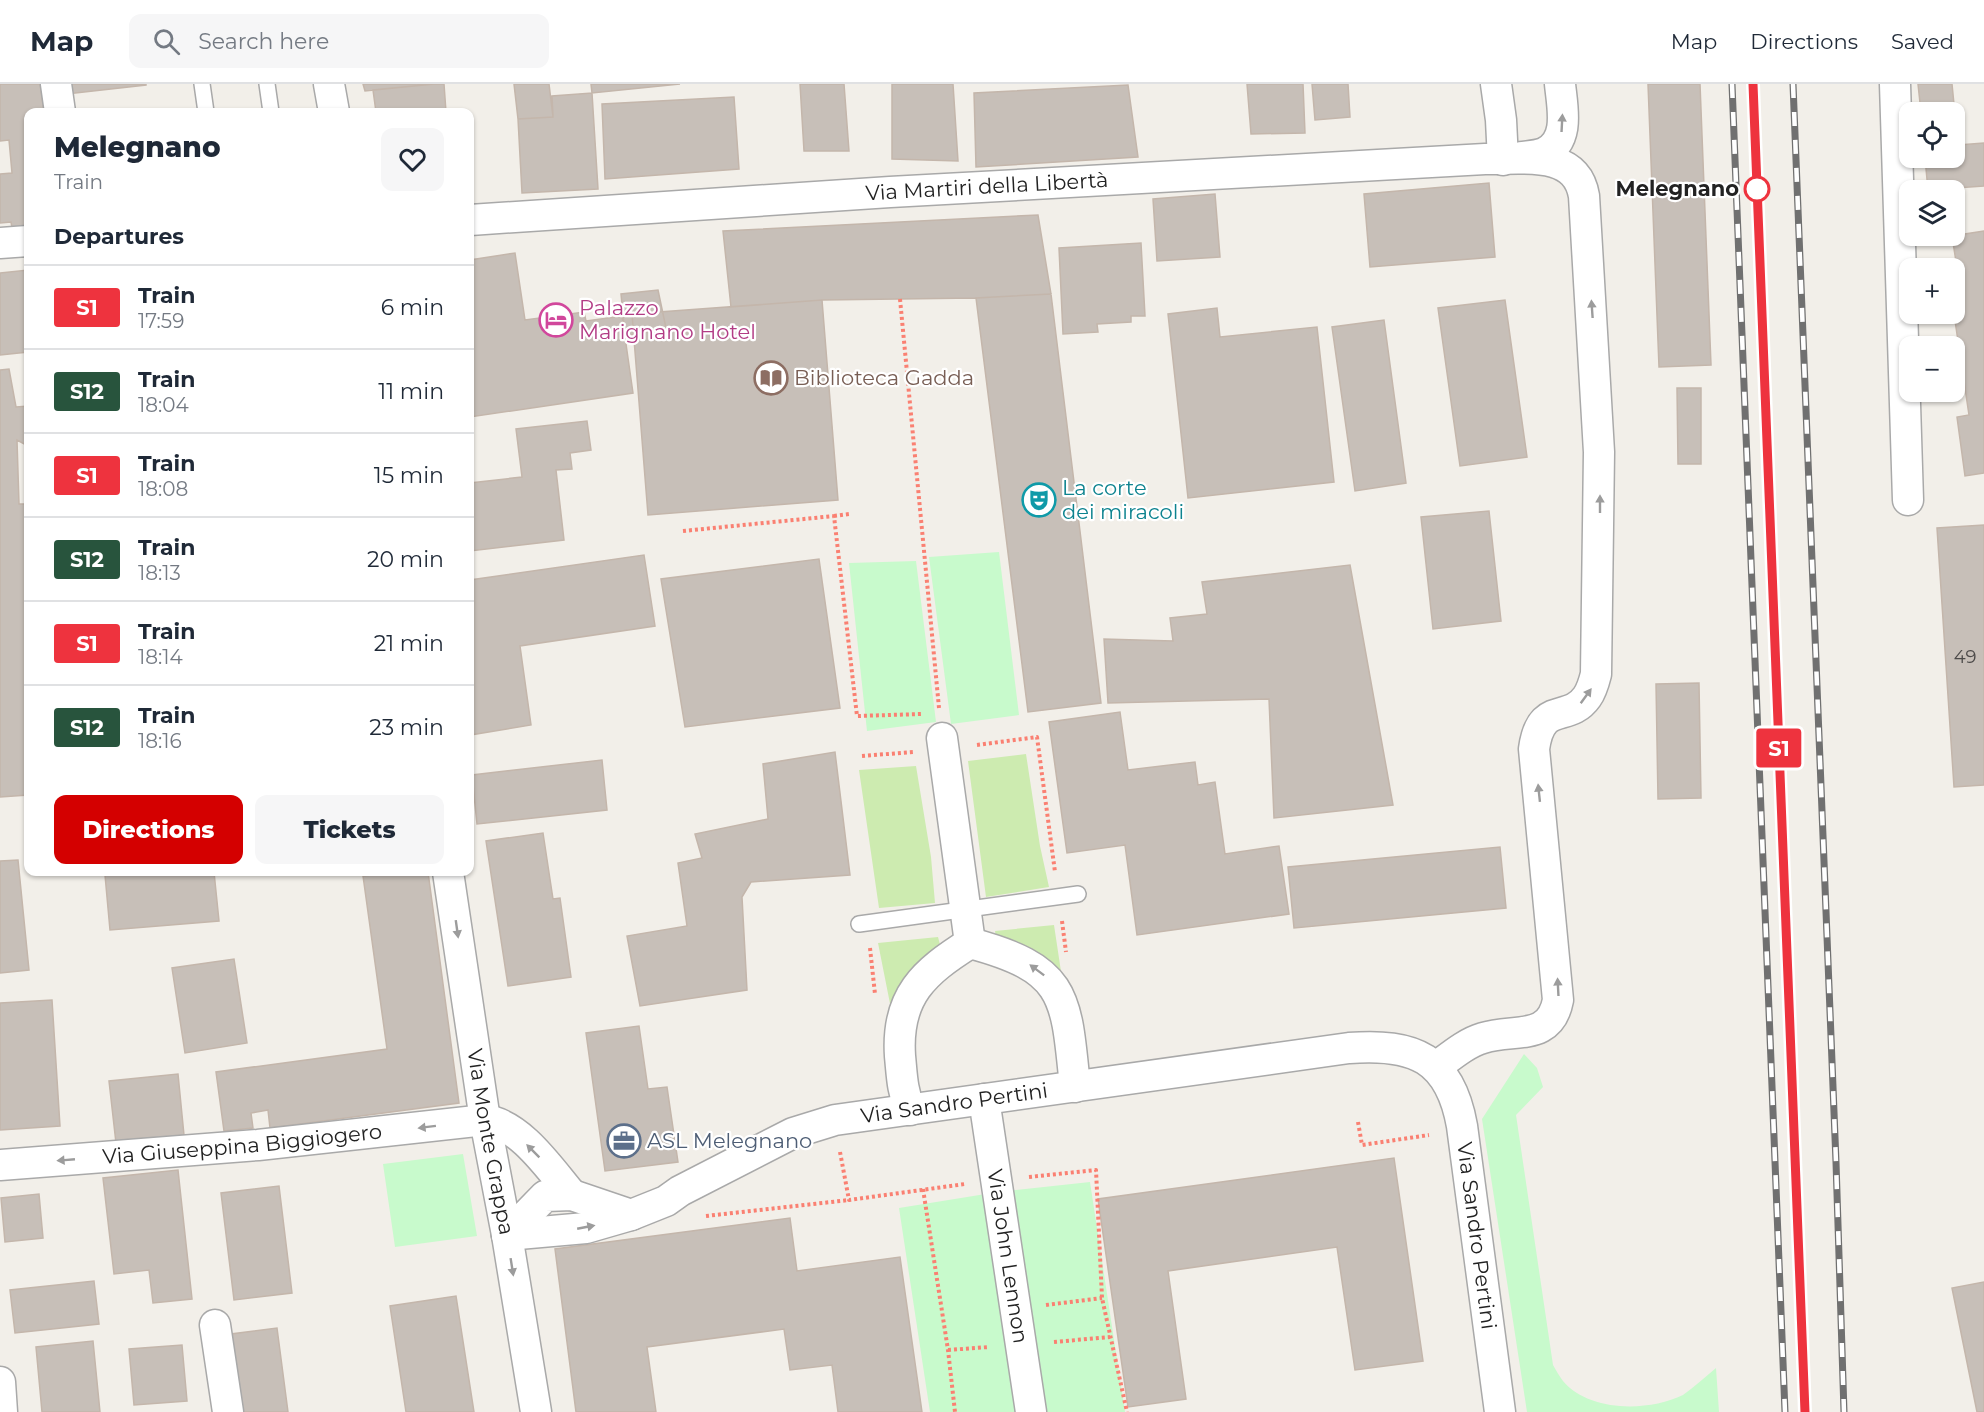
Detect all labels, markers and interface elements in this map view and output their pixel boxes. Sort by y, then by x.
search box [129,14,549,68]
text: Map [30,24,93,58]
icon: search [150,25,183,58]
text: Search here [198,28,329,55]
text: Map [1671,29,1717,54]
text: Directions [1750,29,1858,54]
text: Saved [1891,29,1954,54]
map controls [1899,102,1965,402]
button: locate [1899,102,1965,168]
one-way arrow [1557,113,1566,132]
button: heart [381,128,444,191]
text: Melegnano [54,130,221,164]
street label: Via Martiri della Libertà [865,167,1109,206]
text: Train [54,170,103,194]
place label: Melegnano [1616,176,1739,201]
marker: Melegnano [1744,176,1770,202]
button: layers [1899,180,1965,246]
text: Departures [54,223,184,250]
button: + [1899,258,1965,324]
text: Train [138,282,195,309]
text: 6 min [381,294,444,321]
text: S1 [76,295,98,320]
place label: Palazzo Marignano Hotel [579,295,756,344]
one-way arrow [1587,299,1596,318]
hotel icon: Palazzo Marignano Hotel [538,302,574,338]
text: 17:59 [138,309,184,333]
button: − [1899,336,1965,402]
library icon: Biblioteca Gadda [753,360,789,396]
place label: Biblioteca Gadda [794,365,974,390]
text: Train [138,366,195,393]
text: 11 min [378,378,444,405]
text: S12 [70,379,104,404]
text: 18:04 [138,393,189,417]
text: Train [138,450,195,477]
text: 15 min [374,462,444,489]
text: S1 [76,463,98,488]
place label: La corte dei miracoli [1062,475,1184,524]
text: 18:08 [138,477,188,501]
theatre icon: La corte dei miracoli [1021,482,1057,518]
one-way arrow [1595,494,1605,513]
text: Train [138,534,195,561]
text: 20 min [367,546,444,573]
text: S12 [70,547,104,572]
text: 18:13 [138,561,181,585]
text: Train [138,618,195,645]
text: 21 min [374,630,444,657]
text: S1 [76,631,98,656]
text: 18:14 [138,645,183,669]
house number: 49 [1954,646,1976,668]
one-way arrow [1580,688,1592,704]
text: Train [138,702,195,729]
text: 23 min [369,714,444,741]
text: S12 [70,715,104,740]
line badge: S1 [1752,728,1806,768]
text: 18:16 [138,729,182,753]
text: S1 [1768,736,1790,761]
one-way arrow [1534,784,1543,803]
button: Directions [54,795,243,864]
button: Tickets [255,795,444,864]
one-way arrow [452,920,461,939]
one-way arrow [1029,965,1044,977]
one-way arrow [1554,978,1563,997]
street label: Via Monte Grappa [462,1047,520,1237]
street label: Via Sandro Pertini [859,1077,1049,1128]
street label: Via Giuseppina Biggiogero [101,1118,383,1169]
one-way arrow [417,1122,436,1131]
office icon: ASL Melegnano [606,1123,642,1159]
place label: ASL Melegnano [647,1128,812,1153]
street label: Via Sandro Pertini [1452,1140,1502,1331]
one-way arrow [526,1143,540,1158]
one-way arrow [56,1155,75,1165]
street label: Via John Lennon [983,1167,1034,1345]
one-way arrow [577,1222,596,1231]
one-way arrow [507,1258,516,1277]

